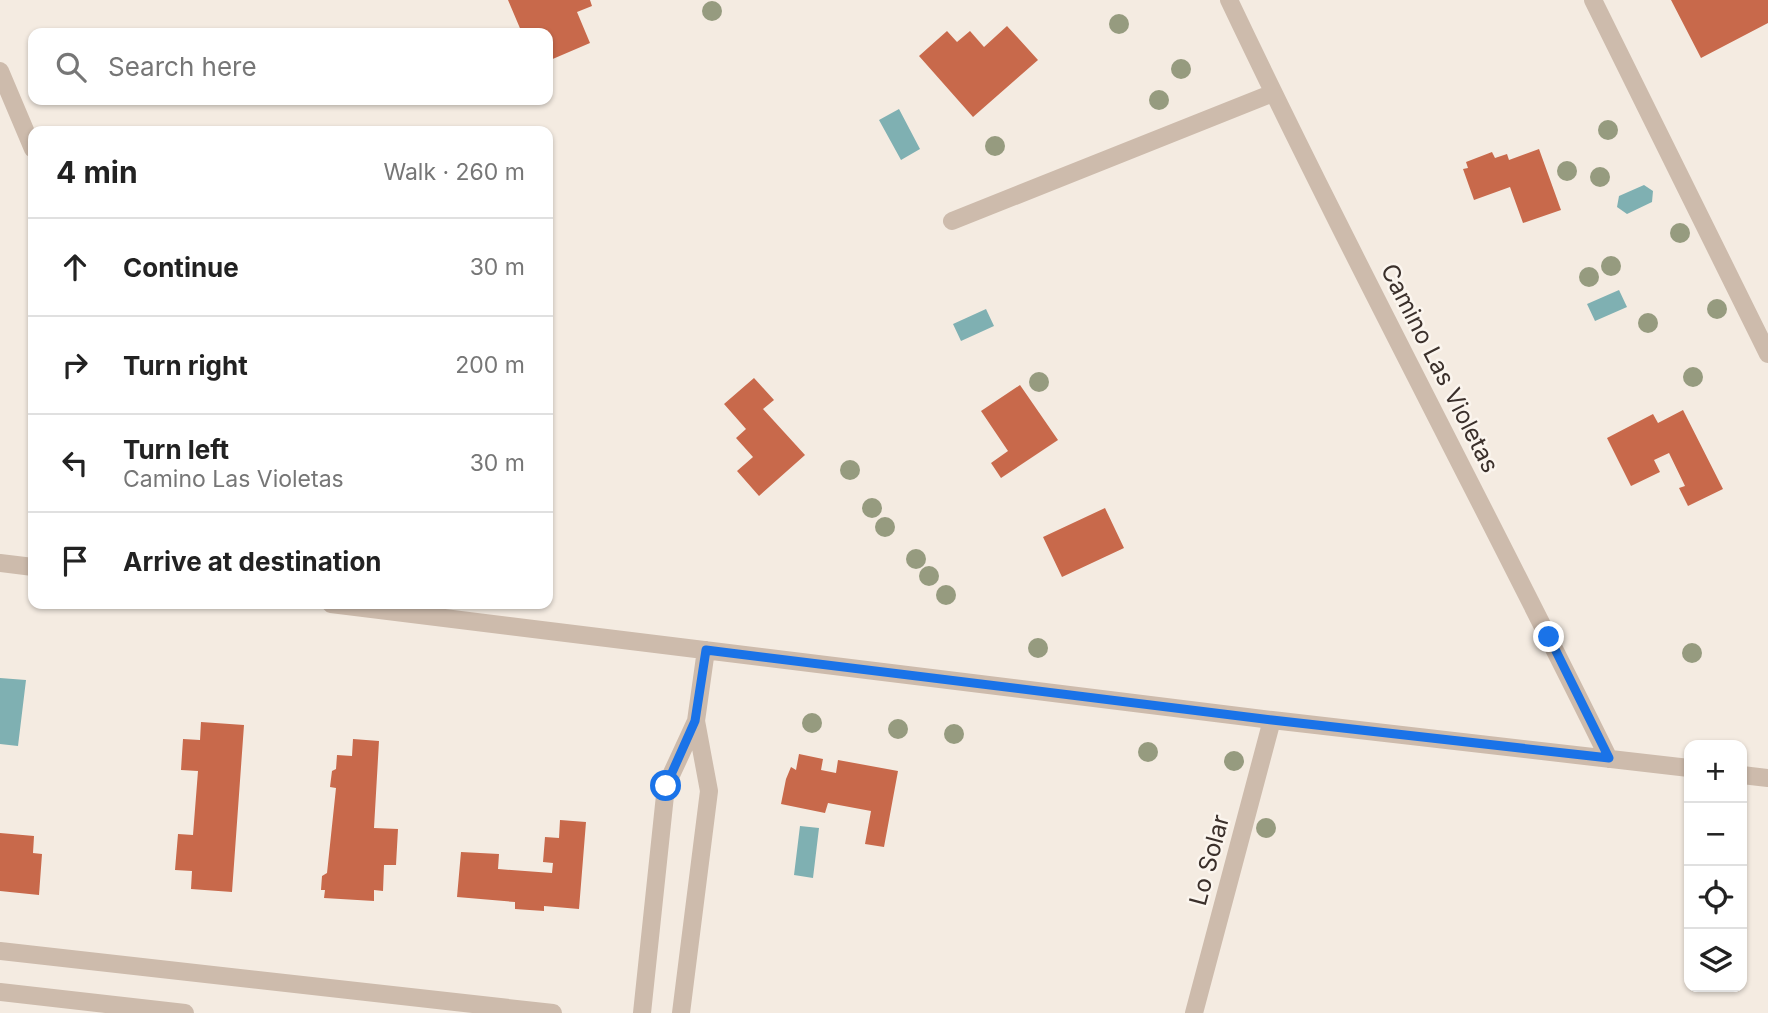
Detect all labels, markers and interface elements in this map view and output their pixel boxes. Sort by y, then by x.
search box [28,28,553,105]
icon: search [52,48,90,86]
text: Search here [108,51,257,82]
text: 4 min [56,154,138,190]
text: Walk · 260 m [383,158,525,186]
icon: ahead [56,248,94,286]
text: Continue [123,252,239,283]
text: 30 m [470,253,525,281]
street label: Camino Las Violetas [1375,259,1505,477]
icon: right [56,346,94,384]
text: Turn right [123,350,248,381]
text: 200 m [455,351,525,379]
text: Turn left [123,434,229,465]
icon: left [56,444,94,482]
text: 30 m [470,449,525,477]
text: Camino Las Violetas [123,465,344,493]
icon: arrive [56,542,94,580]
text: Arrive at destination [123,546,382,577]
route end [1533,621,1564,652]
map controls [1684,740,1747,992]
button: + [1684,740,1747,803]
route start [650,770,681,801]
button: − [1684,803,1747,866]
street label: Lo Solar [1183,811,1235,909]
button: locate [1684,866,1747,929]
button: layers [1684,929,1747,992]

